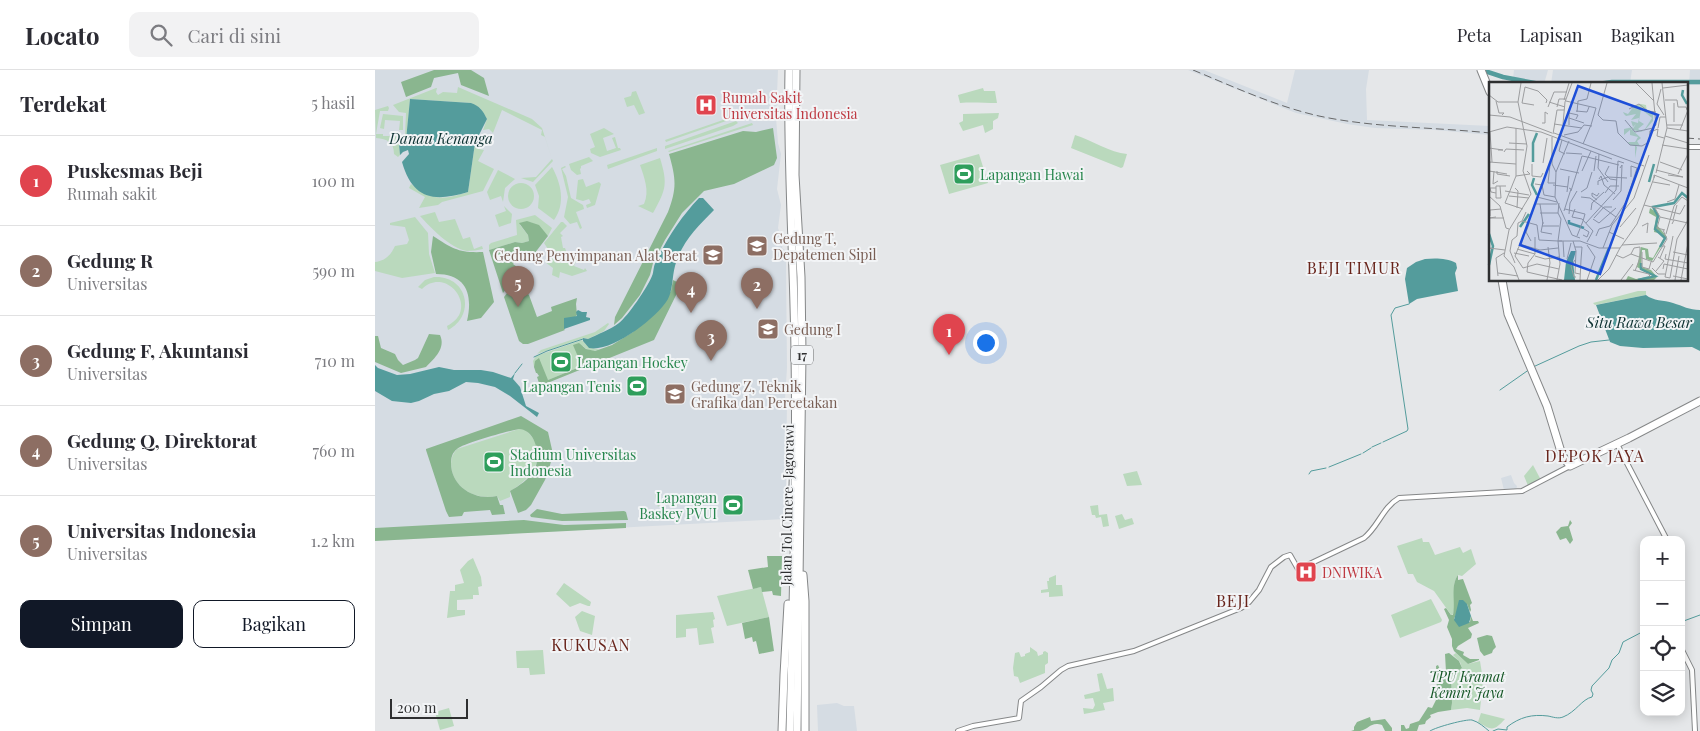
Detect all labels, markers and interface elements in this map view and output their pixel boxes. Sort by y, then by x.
search box [129,12,479,57]
text: Locato [25,19,99,51]
icon: search [147,21,175,49]
text: Cari di sini [187,22,281,48]
text: Peta [1457,23,1492,47]
text: Lapisan [1520,23,1583,47]
text: Bagikan [1611,23,1675,47]
inset map [1489,82,1687,281]
place label: Rumah Sakit Universitas Indonesia [722,88,858,123]
text: Terdekat [20,89,107,117]
text: 5 hasil [311,92,355,113]
hospital icon: Rumah Sakit Universitas Indonesia [694,93,718,117]
water label: Danau Kenanga [388,128,493,148]
text: Puskesmas Beji [67,157,203,183]
sports icon: Lapangan Hawai [952,162,976,186]
place label: Lapangan Hawai [980,165,1084,184]
text: 1 [33,170,39,191]
text: 100 m [312,170,355,191]
text: Rumah sakit [67,183,157,204]
place label: Gedung T, Depatemen Sipil [773,229,877,264]
school or university icon: Gedung T, Depatemen Sipil [745,234,769,258]
school or university icon: Gedung Penyimpanan Alat Berat [701,243,725,267]
place label: Gedung Penyimpanan Alat Berat [494,246,698,265]
text: Gedung R [67,247,153,273]
district label: BEJI TIMUR [1307,257,1401,278]
text: 2 [32,260,40,281]
text: 590 m [312,260,355,281]
pin: 5 [502,266,534,307]
pin: 2 [741,268,773,309]
pin: 4 [675,272,707,313]
text: Universitas [67,273,147,294]
water label: Situ Rawa Besar [1585,312,1692,332]
pin: 1 [933,314,965,355]
school or university icon: Gedung I [756,317,780,341]
pin: 3 [695,320,727,361]
place label: Gedung I [784,320,841,339]
your location [973,330,999,356]
text: Gedung F, Akuntansi [67,337,249,363]
road number: 17 [791,346,813,364]
text: 3 [32,350,40,371]
text: 710 m [315,350,355,371]
sports icon: Lapangan Hockey [549,350,573,374]
place label: Lapangan Hockey [577,353,688,372]
text: Universitas [67,363,147,384]
sports icon: Lapangan Tenis [625,374,649,398]
place label: Lapangan Tenis [523,377,621,396]
place label: Gedung Z, Teknik Grafika dan Percetakan [691,377,838,412]
school or university icon: Gedung Z, Teknik Grafika dan Percetakan [663,382,687,406]
street label: Jalan Tol Cinere–Jagorawi [776,424,798,587]
text: Gedung Q, Direktorat [67,427,257,453]
text: 4 [32,440,40,461]
text: 760 m [312,440,355,461]
place label: Stadium Universitas Indonesia [510,445,636,480]
district label: DEPOK JAYA [1545,445,1645,466]
sports icon: Stadium Universitas Indonesia [482,450,506,474]
text: Universitas [67,453,147,474]
place label: Lapangan Baskey PVUI [639,488,718,523]
sports icon: Lapangan Baskey PVUI [721,493,745,517]
text: Universitas Indonesia [67,517,256,543]
text: 5 [32,530,40,551]
text: 1.2 km [311,530,355,551]
map controls [1640,536,1685,716]
button: + [1640,536,1685,581]
text: Universitas [67,543,147,564]
hospital icon: DNIWIKA [1294,560,1318,584]
place label: DNIWIKA [1322,563,1382,582]
button: − [1640,581,1685,626]
district label: BEJI [1216,590,1250,611]
button: Simpan [20,600,183,648]
button: Bagikan [193,600,355,648]
button: locate [1640,626,1685,671]
district label: KUKUSAN [551,634,631,655]
park label: TPU Kramat Kemiri Jaya [1429,667,1506,702]
button: layers [1640,671,1685,716]
scale bar [390,696,467,719]
text: 200 m [397,698,436,717]

